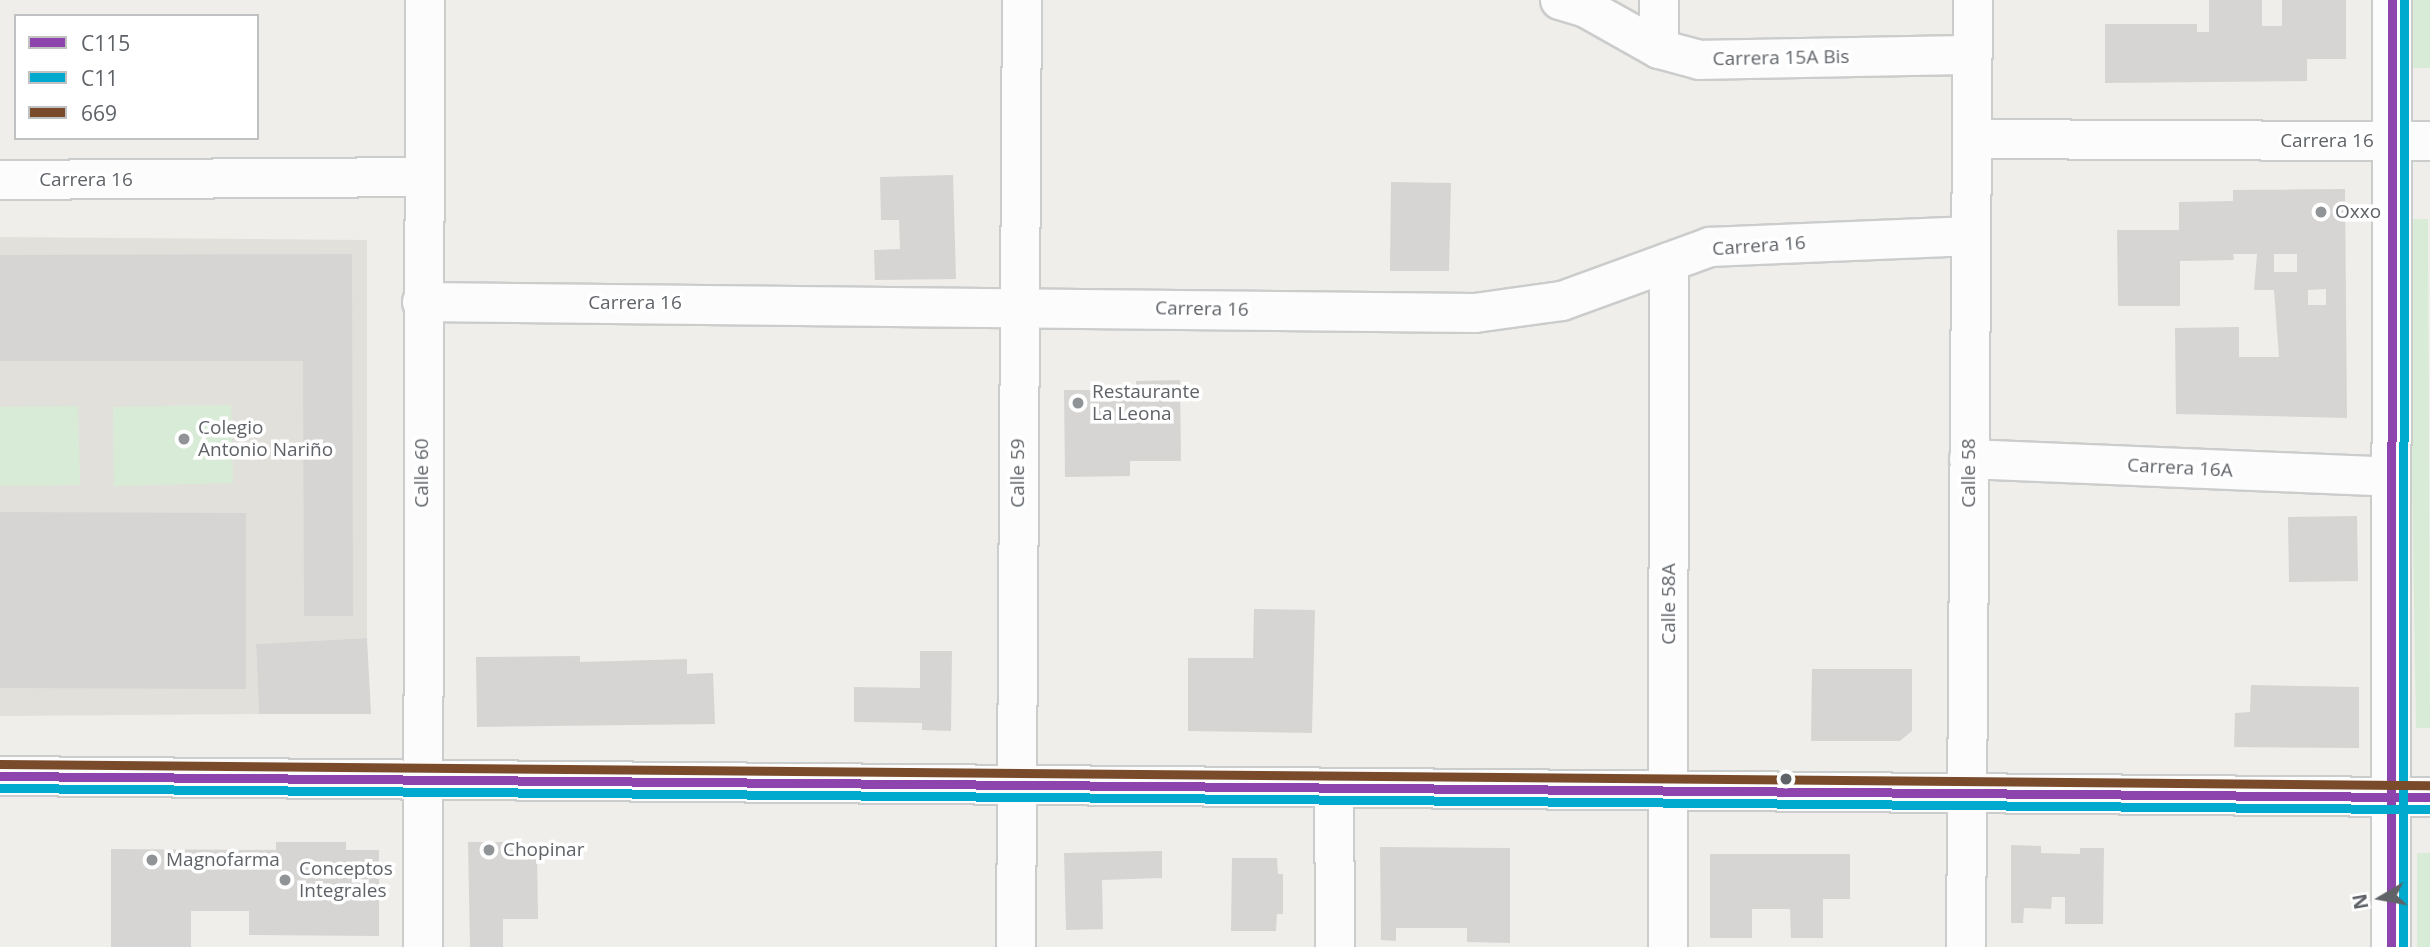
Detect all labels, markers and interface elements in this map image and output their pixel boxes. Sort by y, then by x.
legend [14,14,259,140]
text: C115 [81,29,130,57]
street label: Carrera 15A Bis [1712,45,1850,71]
text: C11 [81,64,118,92]
text: 669 [81,99,117,127]
street label: Carrera 16 [2280,130,2374,152]
street label: Carrera 16 [39,169,133,191]
place label: Oxxo [2335,201,2381,223]
marker: Oxxo [2313,204,2329,220]
street label: Carrera 16 [1711,231,1807,261]
street label: Carrera 16 [588,292,682,314]
street label: Carrera 16 [1155,297,1249,321]
place label: Restaurante La Leona [1092,381,1200,425]
marker: Restaurante La Leona [1070,395,1086,411]
place label: Colegio Antonio Nariño [198,417,333,461]
marker: Colegio Antonio Nariño [176,431,192,447]
street label: Calle 60 [411,438,433,508]
street label: Calle 59 [1007,438,1029,508]
street label: Calle 58 [1958,438,1980,508]
street label: Carrera 16A [2127,454,2233,482]
street label: Calle 58A [1658,563,1680,645]
unlabelled marker [1779,772,1793,786]
place label: Chopinar [503,839,584,861]
marker: Chopinar [481,842,497,858]
place label: Magnofarma [166,849,280,871]
marker: Magnofarma [144,852,160,868]
place label: Conceptos Integrales [299,858,393,902]
north arrow [2346,863,2416,933]
marker: Conceptos Integrales [277,872,293,888]
text: N [2346,892,2374,912]

